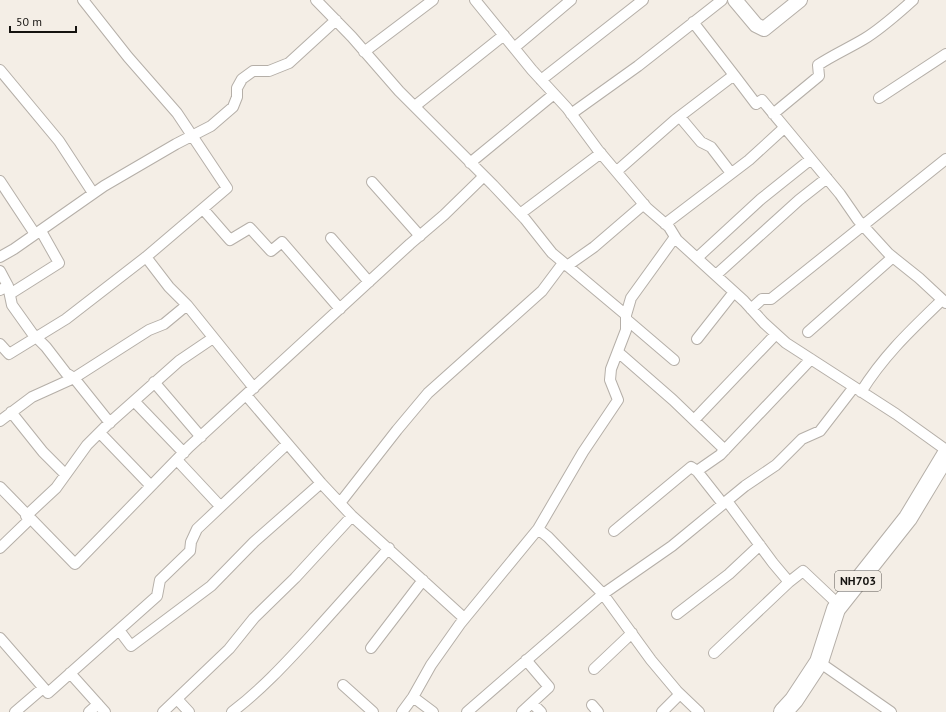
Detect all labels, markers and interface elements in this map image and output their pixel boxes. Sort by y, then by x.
scale bar [10,8,76,34]
text: 50 m [16,14,42,29]
road number: NH703 [835,571,881,591]

